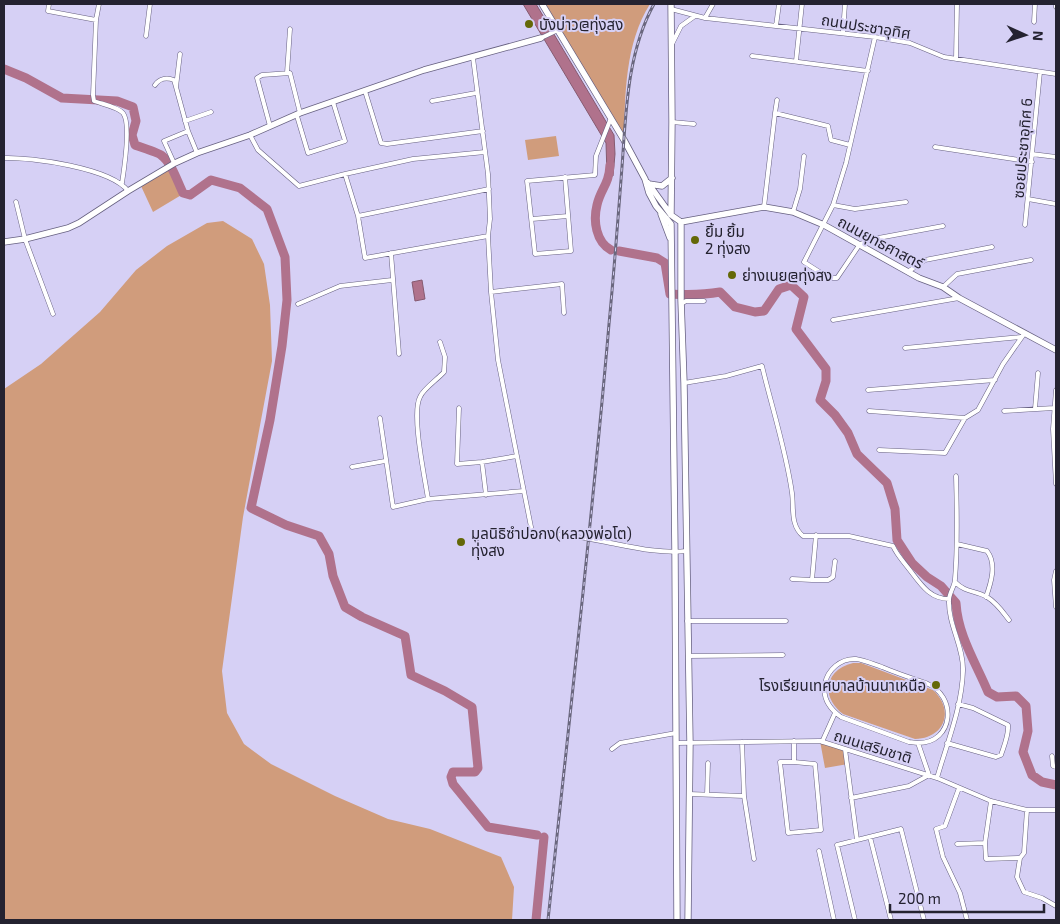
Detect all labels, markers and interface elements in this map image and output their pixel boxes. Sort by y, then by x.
street label: ถนนประชาอุทิศ [820,10,912,43]
north arrow [1000,10,1050,60]
place label: บังบ่าว@ทุ่งสง [539,15,623,34]
marker: บังบ่าว@ทุ่งสง [523,18,535,30]
text: N [1030,30,1047,41]
street label: ซอยประชาอุทิศ 6 [1009,97,1036,199]
street label: ถนนยุทธศาสตร์ [835,212,928,273]
place label: ยิ้ม ยิ้ม 2 ทุ่งสง [705,222,751,258]
marker: ยิ้ม ยิ้ม 2 ทุ่งสง [689,234,701,246]
place label: ย่างเนย@ทุ่งสง [742,266,832,285]
marker: ย่างเนย@ทุ่งสง [726,269,738,281]
place label: มูลนิธิซำปอกง(หลวงพ่อโต) ทุ่งสง [471,524,632,560]
marker: มูลนิธิซำปอกง(หลวงพ่อโต) ทุ่งสง [455,536,467,548]
place label: โรงเรียนเทศบาลบ้านนาเหนือ [759,676,926,694]
marker: โรงเรียนเทศบาลบ้านนาเหนือ [930,679,942,691]
street label: ถนนเสริมชาติ [832,726,914,766]
scale bar [890,882,1044,914]
text: 200 m [898,889,941,907]

